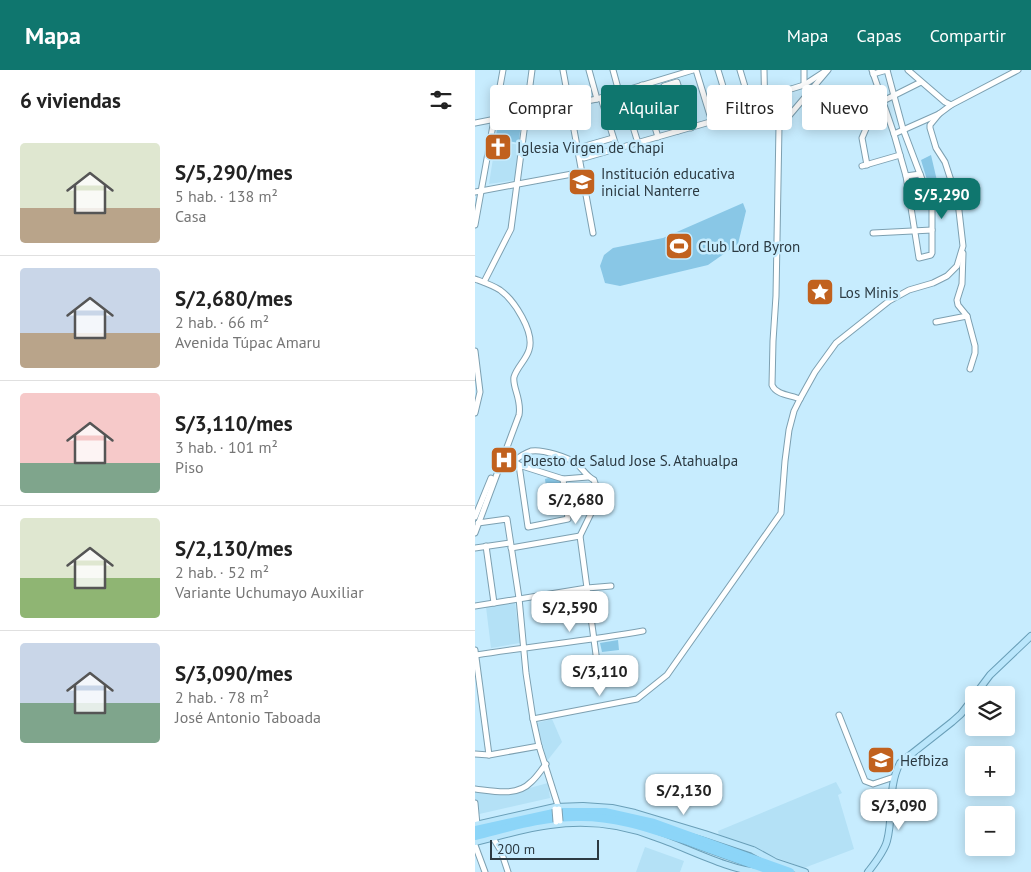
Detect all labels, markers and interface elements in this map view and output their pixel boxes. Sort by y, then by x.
text: Mapa [25,20,81,51]
text: Mapa [787,24,829,47]
text: Capas [857,24,902,47]
text: Compartir [930,24,1006,47]
chip: Comprar [490,85,591,130]
chip: Alquilar [601,85,697,130]
chip: Filtros [707,85,792,130]
chip: Nuevo [802,85,887,130]
icon: filters [427,86,455,114]
text: 6 viviendas [20,87,121,114]
church icon: Iglesia Virgen de Chapi [483,132,513,162]
place label: Iglesia Virgen de Chapi [517,138,664,157]
text: S/5,290/mes [175,159,293,186]
icon: home [60,163,120,223]
place label: Institución educativa inicial Nanterre [601,164,735,200]
school or university icon: Institución educativa inicial Nanterre [567,167,597,197]
pin: S/5,290 [896,178,988,220]
text: S/5,290 [914,184,970,204]
text: 5 hab. · 138 m² [175,186,278,206]
text: Casa [175,206,206,226]
sports icon: Club Lord Byron [664,231,694,261]
place label: Club Lord Byron [698,237,800,256]
place icon: Los Minis [805,277,835,307]
place label: Los Minis [839,283,899,302]
text: S/2,680/mes [175,285,293,312]
icon: home [60,288,120,348]
text: 2 hab. · 66 m² [175,312,269,332]
text: Avenida Túpac Amaru [175,332,321,352]
text: S/3,110/mes [175,410,293,437]
icon: home [60,413,120,473]
text: 3 hab. · 101 m² [175,437,278,457]
hospital icon: Puesto de Salud Jose S. Atahualpa [489,445,519,475]
place label: Puesto de Salud Jose S. Atahualpa [523,451,738,470]
text: Piso [175,457,204,477]
pin: S/2,680 [530,482,622,525]
text: S/2,680 [548,489,604,509]
text: S/2,130/mes [175,535,293,562]
icon: home [60,538,120,598]
text: 2 hab. · 52 m² [175,562,269,582]
text: Variante Uchumayo Auxiliar [175,582,364,602]
pin: S/2,590 [524,590,616,633]
text: S/2,590 [542,597,598,617]
pin: S/3,110 [554,654,646,697]
text: S/3,090/mes [175,660,293,687]
text: S/3,110 [572,661,628,681]
icon: home [60,663,120,723]
map controls [965,686,1015,856]
button: layers [965,686,1015,736]
text: 2 hab. · 78 m² [175,687,269,707]
text: José Antonio Taboada [175,707,321,727]
school or university icon: Hefbiza [866,745,896,775]
button: + [965,746,1015,796]
place label: Hefbiza [900,751,949,770]
pin: S/2,130 [638,774,730,816]
text: S/2,130 [656,780,712,800]
pin: S/3,090 [853,788,945,831]
text: S/3,090 [871,795,927,815]
button: − [965,806,1015,856]
scale bar [490,837,599,860]
text: 200 m [497,840,535,858]

